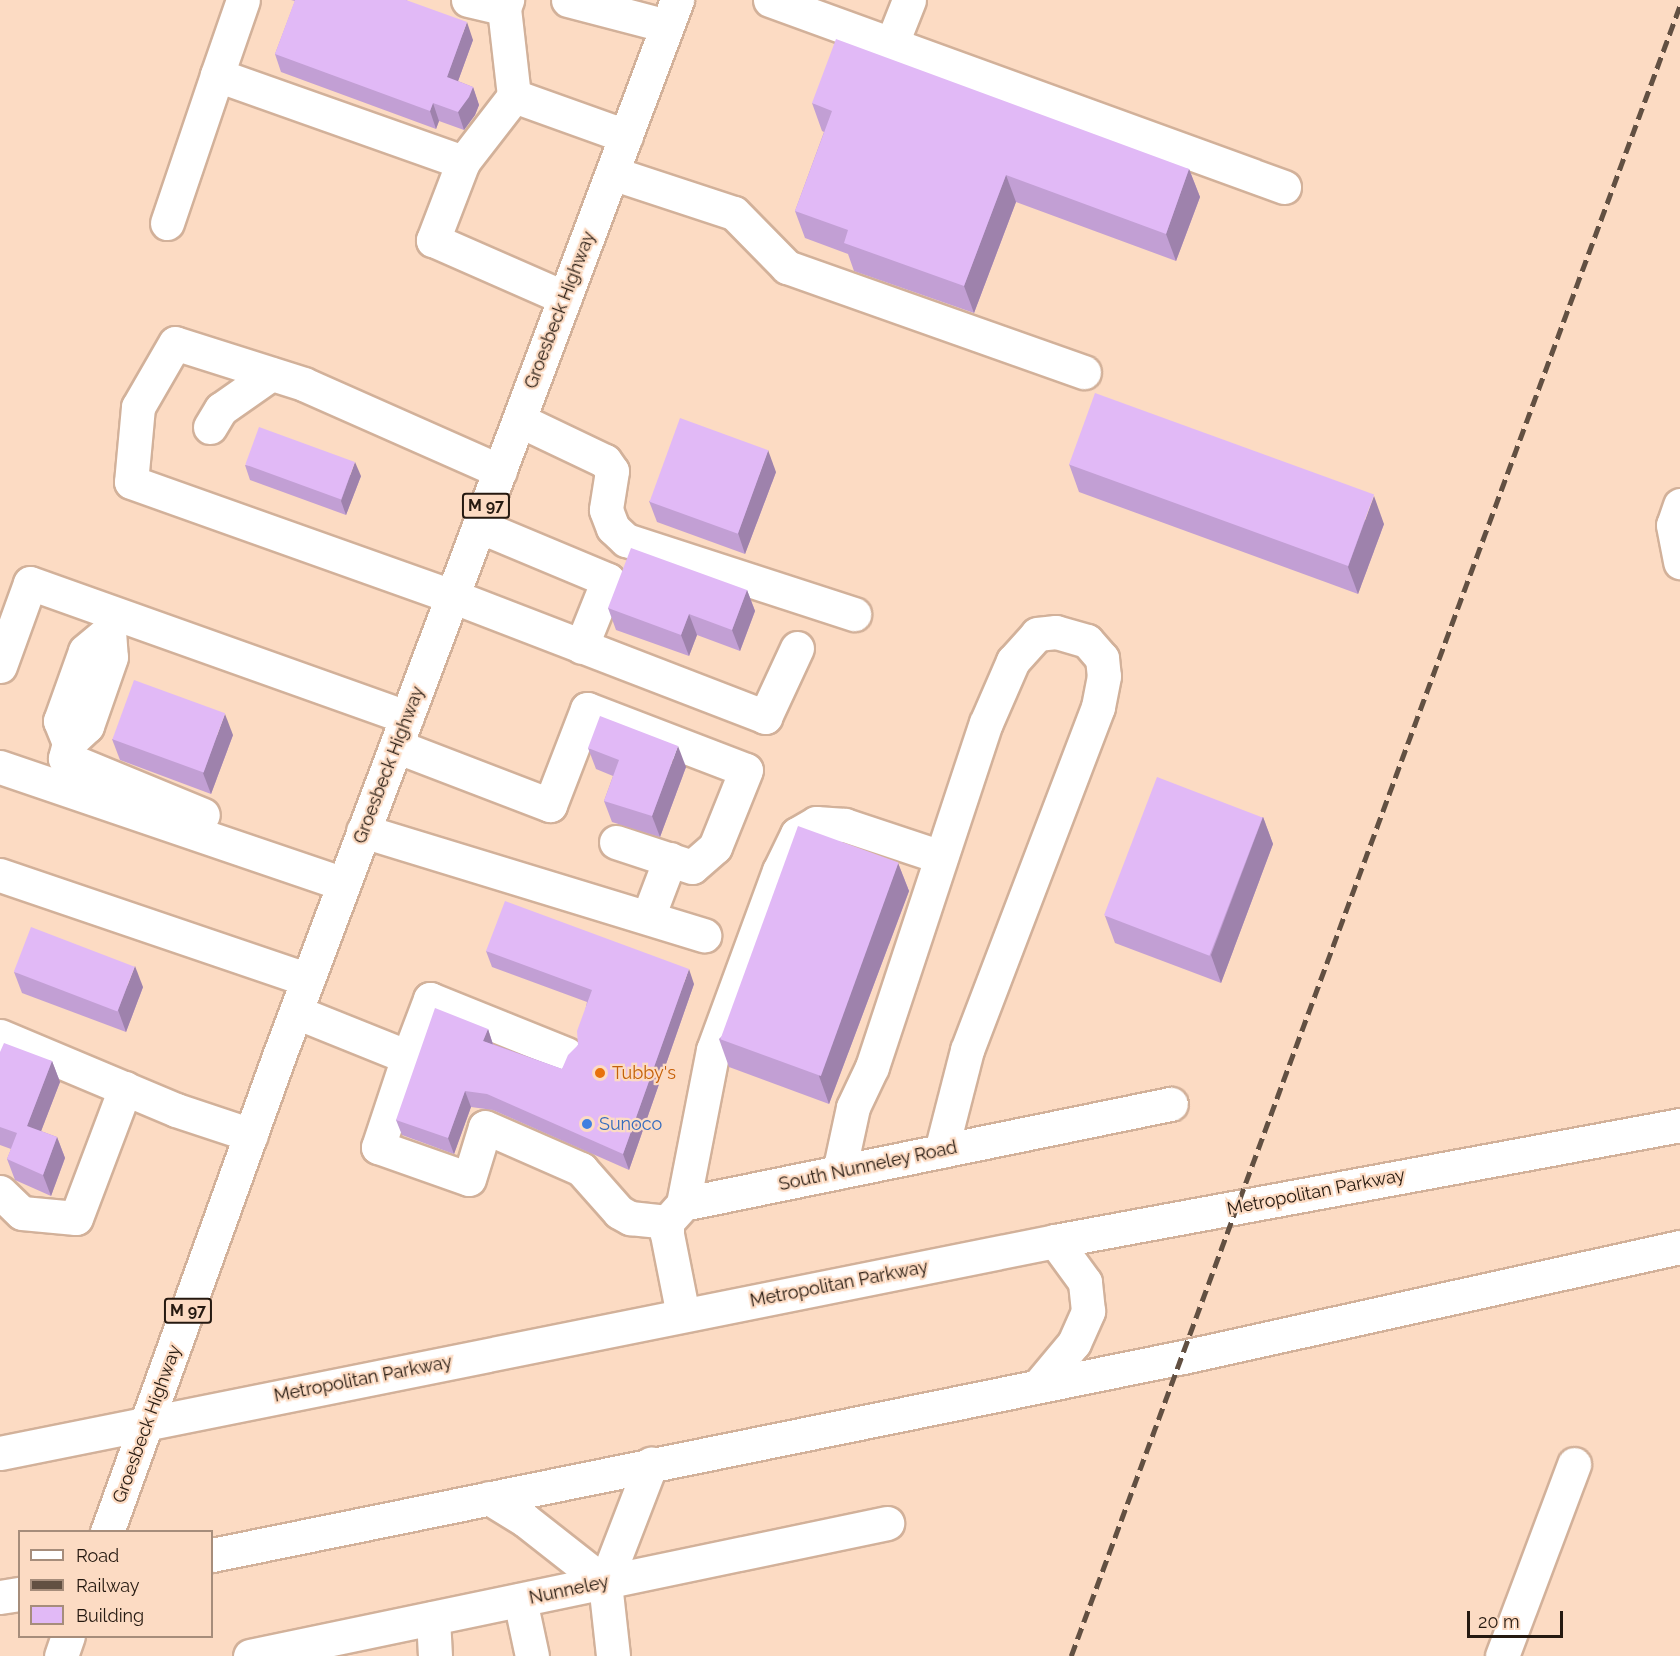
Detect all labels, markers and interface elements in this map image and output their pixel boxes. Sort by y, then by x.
street label: Groesbeck Highway [520,228,600,392]
road number: M 97 [460,493,512,519]
street label: Groesbeck Highway [349,683,429,847]
place label: Tubby's [612,1062,676,1084]
marker: Tubby's [593,1066,607,1080]
place label: Sunoco [599,1113,662,1135]
marker: Sunoco [580,1117,594,1131]
street label: South Nunneley Road [777,1136,959,1196]
street label: Metropolitan Parkway [1225,1164,1407,1220]
street label: Metropolitan Parkway [748,1256,930,1312]
road number: M 97 [162,1298,213,1324]
street label: Groesbeck Highway [108,1342,186,1506]
street label: Metropolitan Parkway [272,1351,454,1407]
legend [18,1530,213,1638]
text: Road [76,1545,119,1566]
street label: Nunneley [527,1571,611,1609]
text: Railway [76,1575,140,1596]
scale bar [1470,1599,1566,1637]
text: Building [76,1605,144,1626]
text: 20 m [1478,1611,1520,1632]

